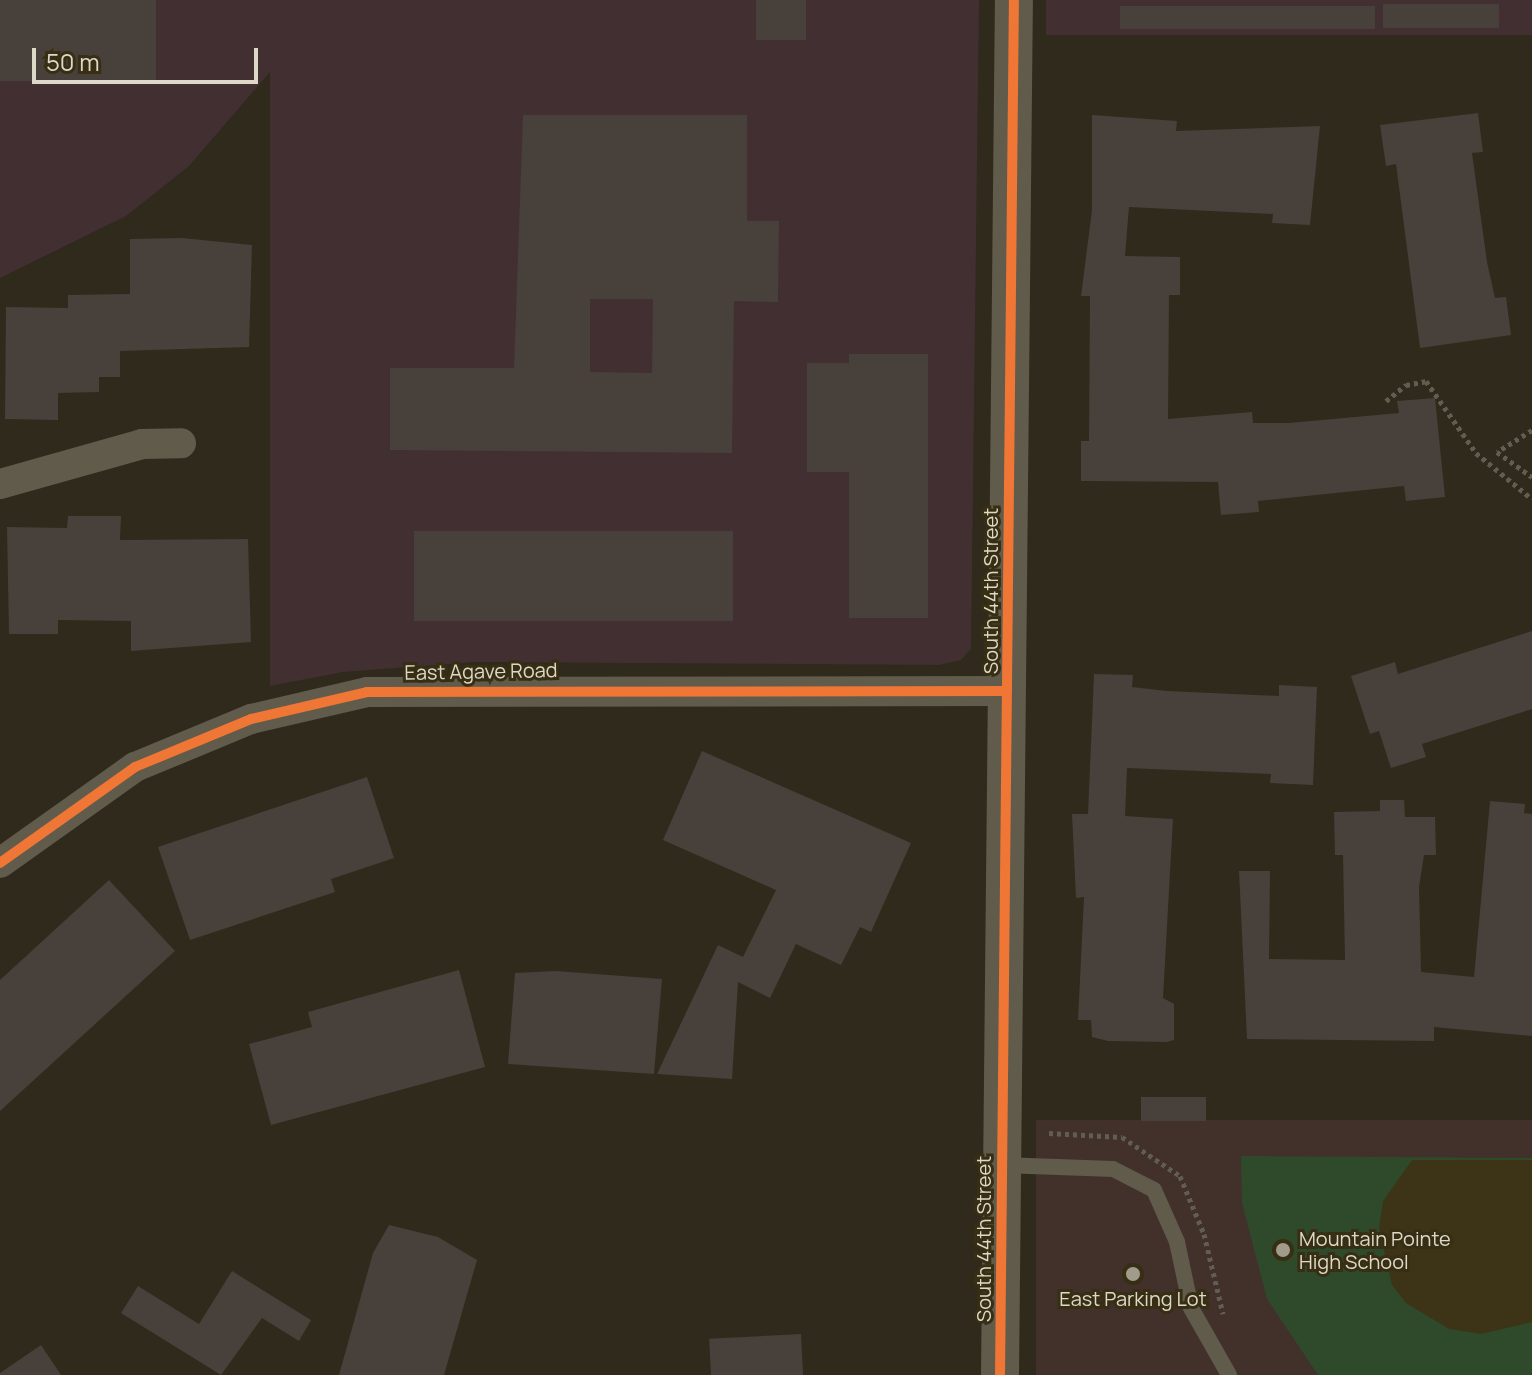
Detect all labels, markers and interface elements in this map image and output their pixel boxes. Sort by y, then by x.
scale bar [36,32,262,82]
text: 50 m [46,45,100,78]
street label: South 44th Street [978,508,1002,674]
street label: East Agave Road [404,658,558,684]
street label: South 44th Street [971,1156,995,1322]
place label: Mountain Pointe High School [1299,1226,1451,1273]
marker: Mountain Pointe High School [1274,1241,1292,1259]
marker: East Parking Lot [1124,1265,1142,1283]
place label: East Parking Lot [1059,1286,1207,1310]

